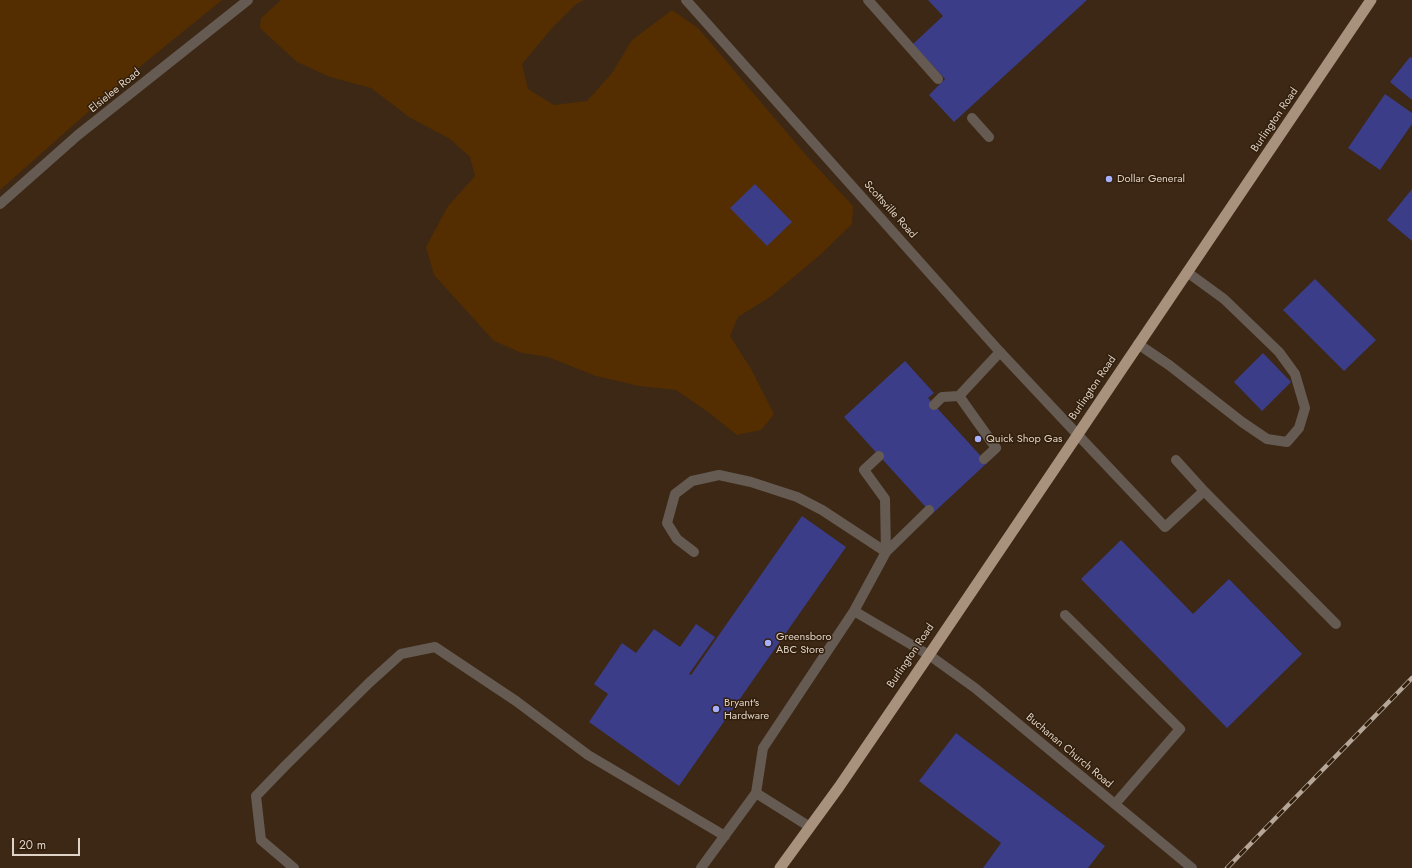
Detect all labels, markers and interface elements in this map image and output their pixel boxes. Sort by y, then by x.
street label: Elsielee Road [87,66,143,116]
street label: Burlington Road [1249,85,1301,155]
place label: Dollar General [1117,172,1185,186]
marker: Dollar General [1104,174,1114,184]
street label: Scottsville Road [861,179,919,241]
street label: Burlington Road [1067,353,1119,423]
place label: Quick Shop Gas [986,432,1062,446]
marker: Quick Shop Gas [973,434,983,444]
street label: Burlington Road [885,621,937,691]
place label: Greensboro ABC Store [776,630,832,656]
marker: Greensboro ABC Store [763,638,773,648]
place label: Bryant's Hardware [724,696,769,722]
marker: Bryant's Hardware [711,704,721,714]
street label: Buchanan Church Road [1023,711,1115,791]
scale bar [14,830,82,856]
text: 20 m [19,836,46,854]

